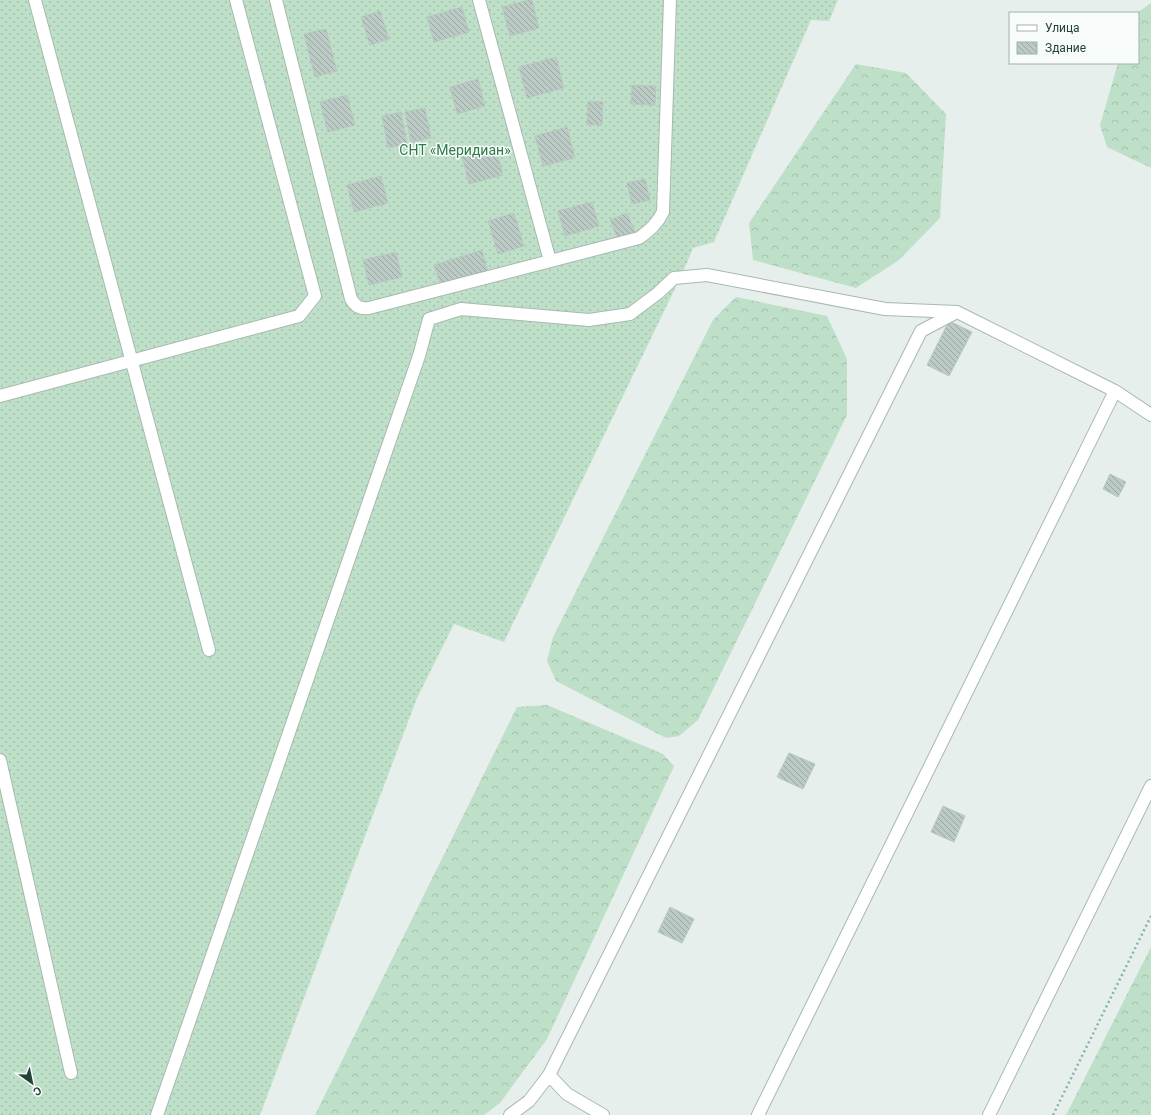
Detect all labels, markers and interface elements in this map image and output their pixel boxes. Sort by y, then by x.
legend [1009,12,1139,64]
text: Улица [1045,21,1080,35]
text: Здание [1045,41,1086,55]
park label: СНТ «Меридиан» [399,142,511,158]
north arrow [12,1063,52,1103]
text: С [31,1084,44,1098]

